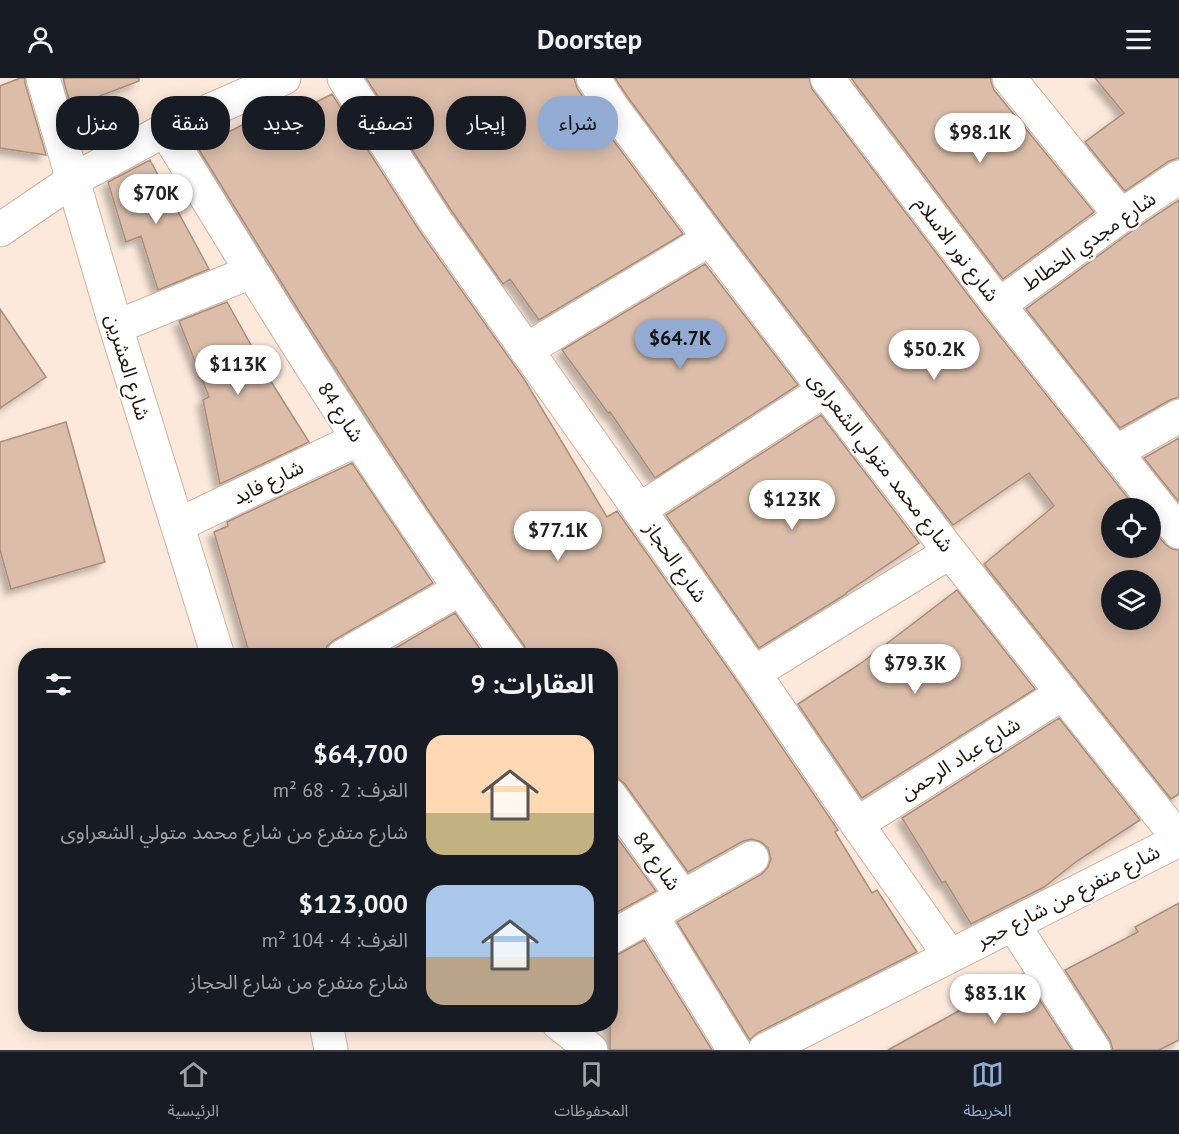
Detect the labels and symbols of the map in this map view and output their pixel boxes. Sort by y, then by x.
pin: $98.1K [931,113,1029,164]
pin: $70K [120,174,192,225]
street label: شارع مجدي الخطاط [1017,185,1162,299]
street label: شارع نور الاسلام [907,191,1005,308]
street label: شارع العشرين [98,311,156,424]
pin: $64.7K [631,319,729,370]
pin: $50.2K [885,330,983,381]
pin: $113K [196,345,280,396]
street label: شارع محمد متولي الشعراوى [801,367,959,559]
street label: شارع 84 [310,377,370,448]
street label: شارع فايد [228,454,309,512]
pin: $123K [750,480,834,531]
pin: $77.1K [509,511,607,562]
street label: شارع الحجاز [636,516,713,609]
pin: $79.3K [866,644,964,695]
street label: شارع عباد الرحمن [895,711,1026,807]
street label: شارع 84 [626,826,687,897]
street label: شارع متفرع من شارع حجر [971,838,1165,956]
pin: $83.1K [946,974,1044,1025]

